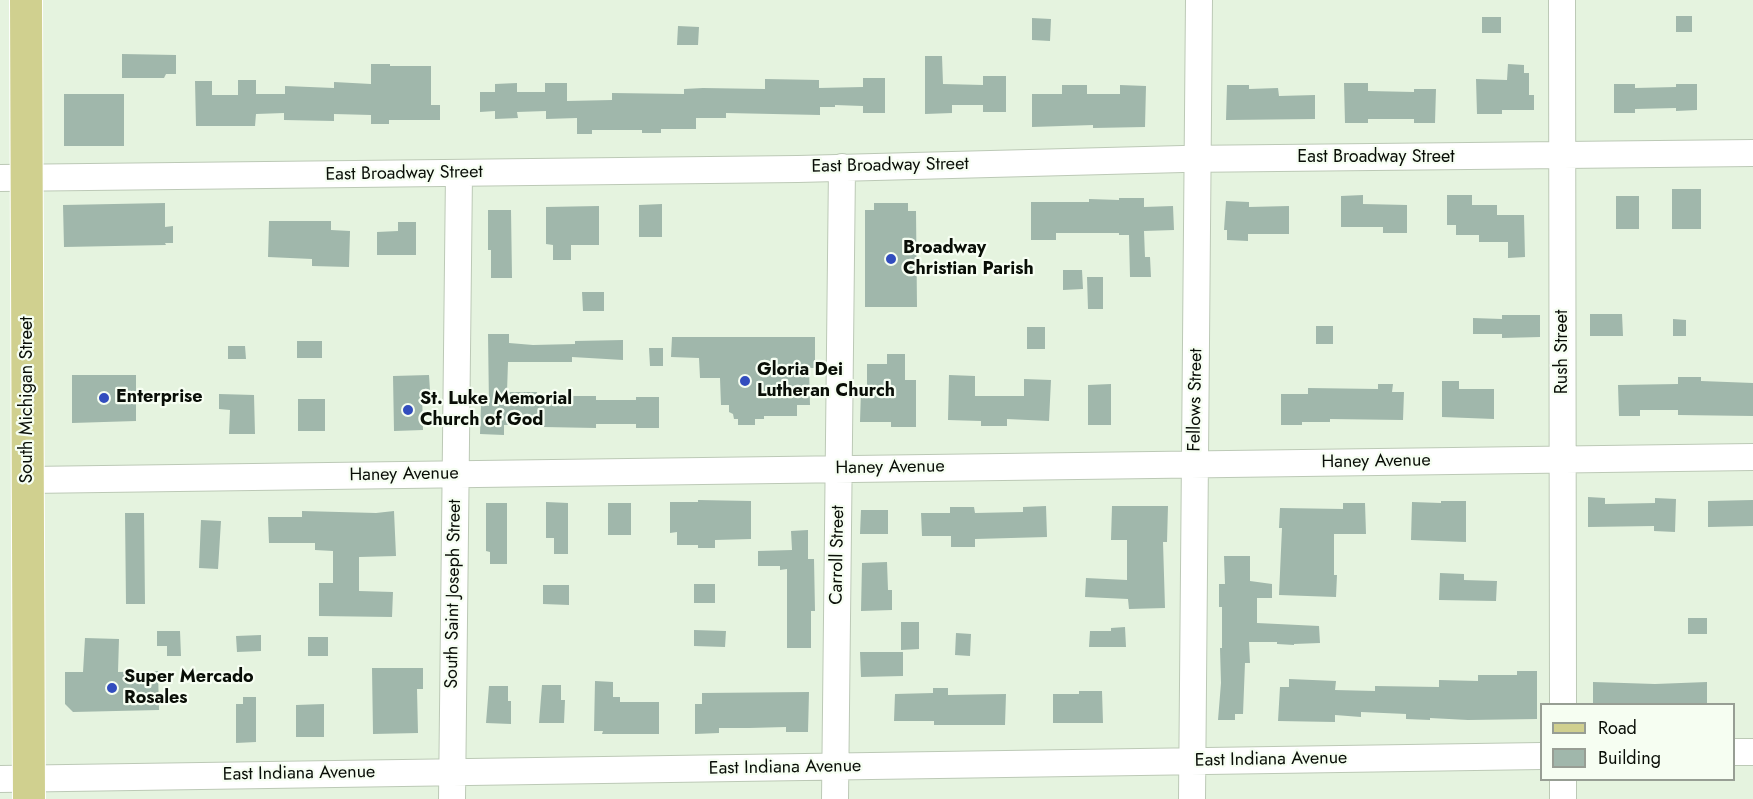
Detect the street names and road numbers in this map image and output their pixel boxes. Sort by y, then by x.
street label: East Broadway Street [1297,147,1455,169]
street label: East Broadway Street [811,154,969,178]
street label: East Broadway Street [325,162,483,186]
street label: Rush Street [1552,310,1574,394]
street label: South Michigan Street [17,316,39,484]
street label: Fellows Street [1184,348,1208,452]
street label: Haney Avenue [1321,450,1431,474]
street label: Haney Avenue [835,456,945,480]
street label: Haney Avenue [349,463,459,487]
street label: South Saint Joseph Street [442,499,466,689]
street label: Carroll Street [826,505,850,605]
street label: East Indiana Avenue [1195,748,1347,772]
street label: East Indiana Avenue [709,756,861,780]
street label: East Indiana Avenue [223,762,375,786]

